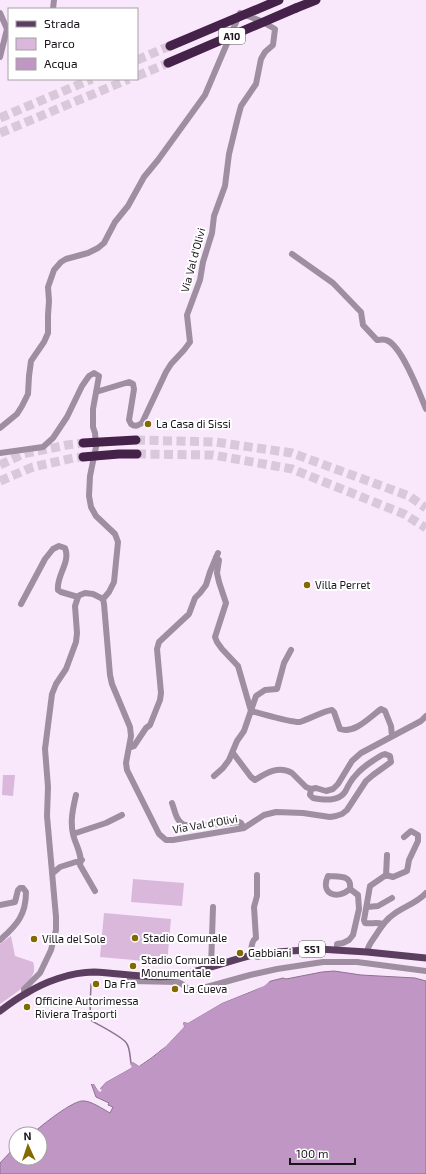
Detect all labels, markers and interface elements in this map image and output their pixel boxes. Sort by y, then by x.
legend [8,8,138,80]
text: Strada [44,16,80,30]
road number: A10 [219,28,245,44]
text: Parco [44,36,75,50]
text: Acqua [44,56,78,70]
street label: Via Val d'Olivi [178,226,207,293]
place label: La Casa di Sissi [156,417,231,430]
marker: La Casa di Sissi [143,419,153,429]
place label: Villa Perret [315,578,371,591]
marker: Villa Perret [302,580,312,590]
street label: Via Val d'Olivi [171,811,239,836]
place label: Stadio Comunale [143,931,227,944]
place label: Villa del Sole [42,932,106,945]
marker: Stadio Comunale [130,933,140,943]
marker: Villa del Sole [29,934,39,944]
road number: SS1 [299,941,325,957]
place label: Gabbiani [248,946,291,959]
marker: Gabbiani [235,948,245,958]
place label: Stadio Comunale Monumentale [141,953,225,979]
marker: Stadio Comunale Monumentale [128,961,138,971]
place label: Da Fra [104,977,136,990]
marker: Da Fra [91,979,101,989]
place label: La Cueva [183,982,227,995]
marker: La Cueva [170,984,180,994]
place label: Officine Autorimessa Riviera Trasporti [35,994,139,1020]
marker: Officine Autorimessa Riviera Trasporti [22,1002,32,1012]
north arrow [8,1126,48,1166]
text: N [23,1129,32,1142]
scale bar [290,1140,355,1166]
text: 100 m [296,1146,328,1160]

